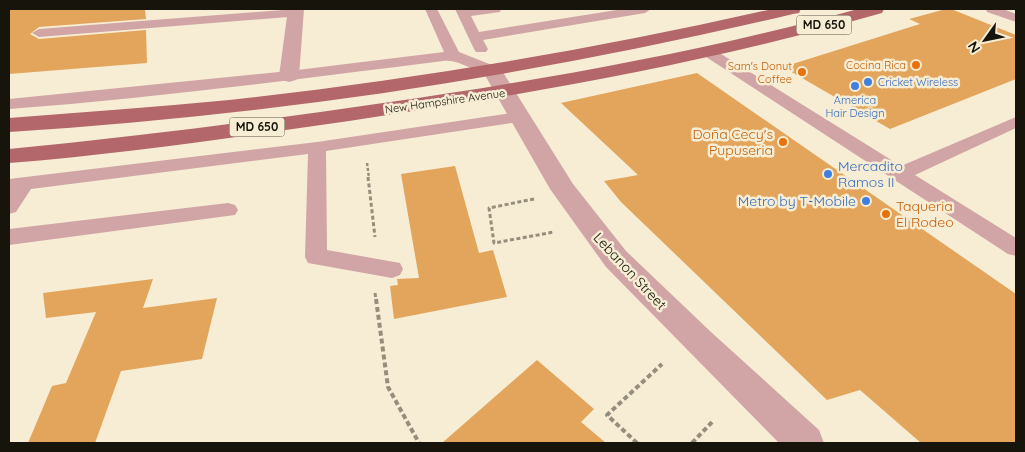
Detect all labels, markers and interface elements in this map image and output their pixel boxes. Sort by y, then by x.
north arrow [960,15,1010,65]
road number: MD 650 [796,16,852,34]
text: N [964,38,984,56]
place label: Cocina Rica [846,58,906,72]
place label: Sam's Donut Coffee [728,59,792,86]
marker: Cocina Rica [910,59,922,71]
marker: Sam's Donut Coffee [796,66,808,78]
place label: Cricket Wireless [878,75,958,89]
marker: Cricket Wireless [862,76,874,88]
marker: America Hair Design [849,80,861,92]
street label: New Hampshire Avenue [384,86,506,116]
place label: America Hair Design [825,93,885,120]
road number: MD 650 [230,118,284,136]
place label: Doña Cecy's Pupuseria [692,125,773,159]
marker: Doña Cecy's Pupuseria [777,136,789,148]
place label: Mercadito Ramos II [838,157,903,191]
marker: Mercadito Ramos II [822,168,834,180]
place label: Metro by T-Mobile [738,192,856,210]
marker: Metro by T-Mobile [860,195,872,207]
place label: Taqueria El Rodeo [896,197,954,231]
marker: Taqueria El Rodeo [880,208,892,220]
street label: Lebanon Street [590,229,671,314]

